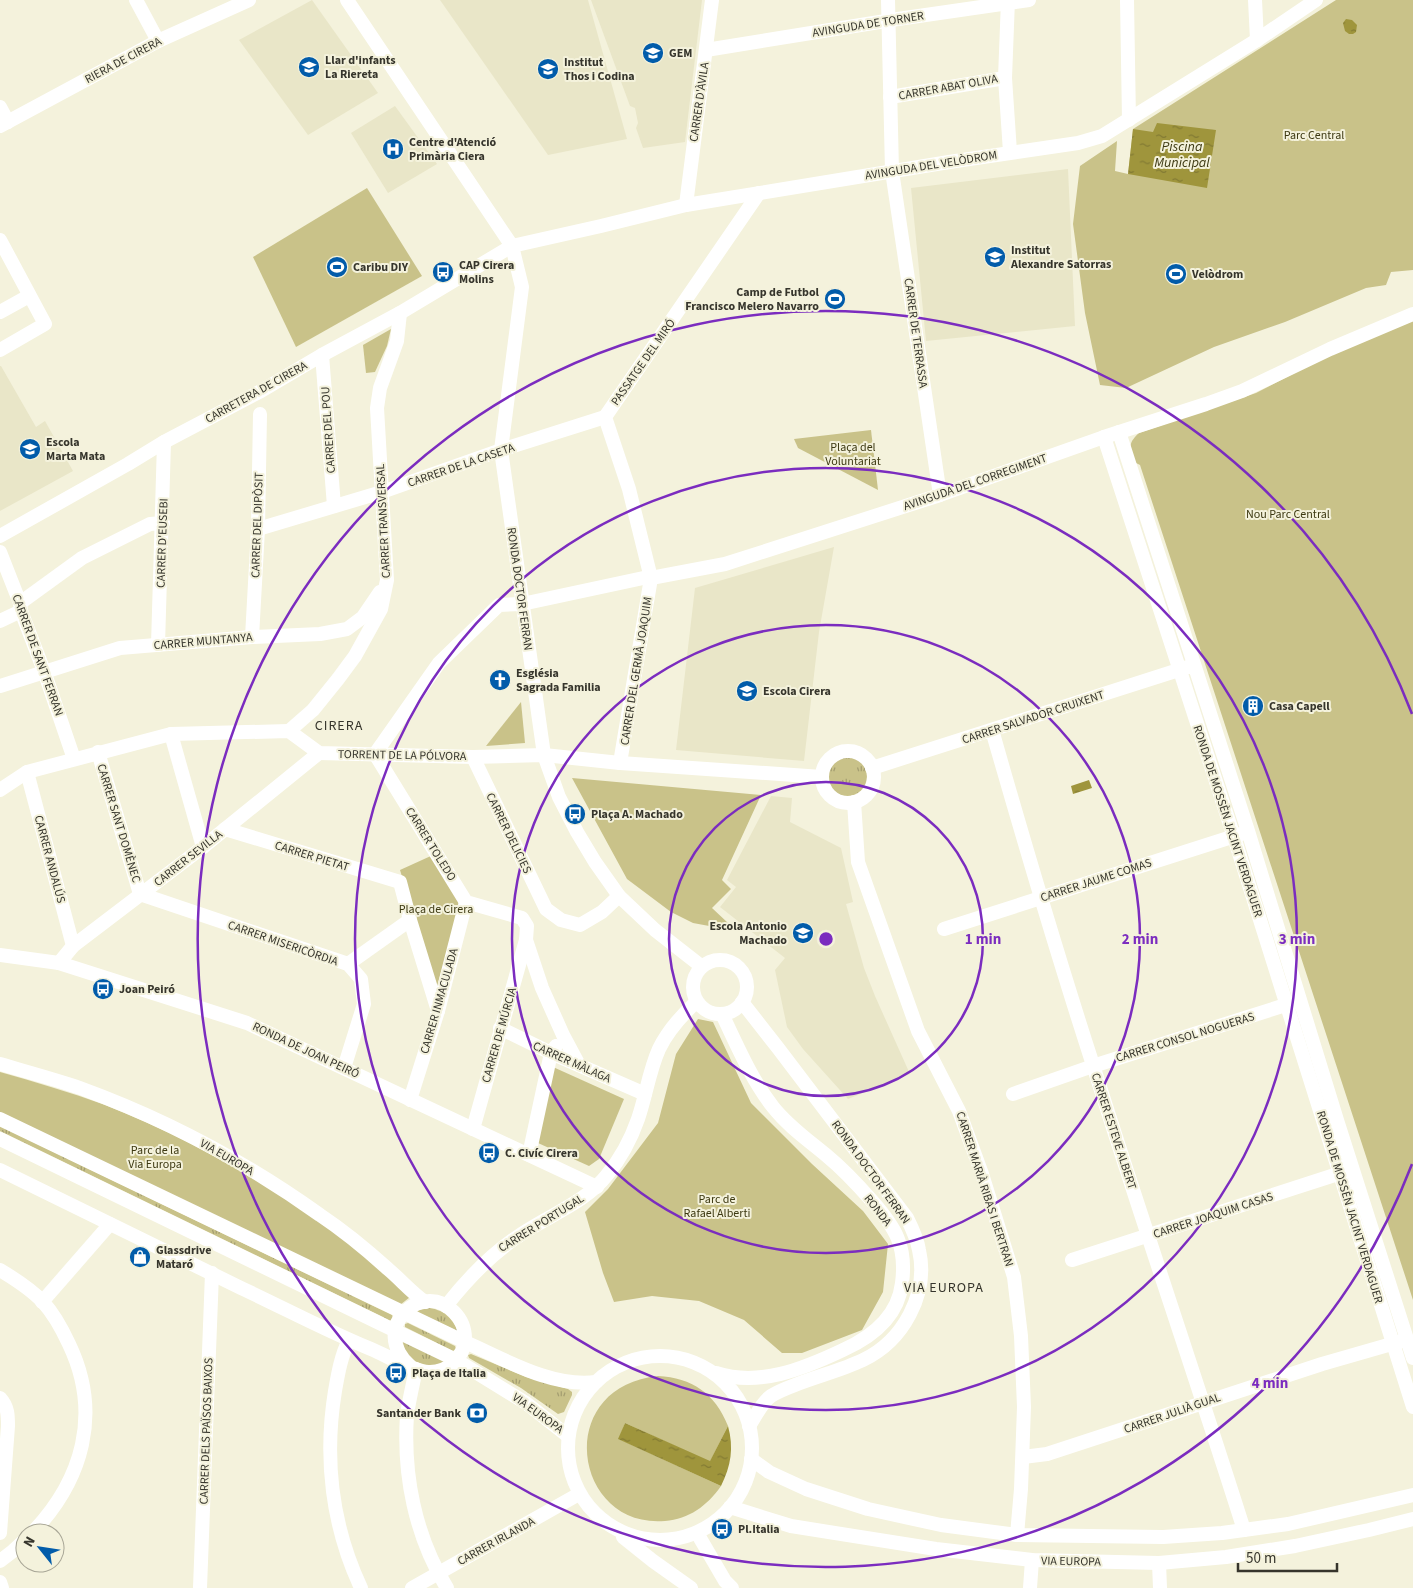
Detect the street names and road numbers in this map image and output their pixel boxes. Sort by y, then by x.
street label: AVINGUDA DE TORNER [811,7,925,42]
street label: RIERA DE CIRERA [82,33,165,88]
street label: CARRER D'ÀVILA [685,61,714,143]
street label: CARRER ABAT OLIVA [897,70,999,105]
street label: AVINGUDA DEL VELÒDROM [864,147,998,184]
street label: CARRER DE TERRASSA [899,277,932,390]
street label: PASSATGE DEL MIRÓ [607,316,680,409]
street label: CARRETERA DE CIRERA [202,357,311,428]
street label: CARRER DEL POU [317,386,340,474]
street label: CARRER DE LA CASETA [405,439,517,492]
street label: AVINGUDA DEL CORREGIMENT [901,450,1050,515]
street label: CARRER TRANSVERSAL [372,463,395,579]
street label: CARRER DEL DIPÒSIT [247,471,268,578]
street label: CARRER D'EUSEBI [152,498,173,588]
street label: RONDA DOCTOR FERRAN [502,526,537,652]
street label: CARRER DE SANT FERRAN [8,592,67,718]
street label: CARRER DEL GERMÀ JOAQUIM [616,596,657,747]
street label: CARRER MUNTANYA [153,629,254,654]
street label: CARRER SALVADOR CRUIXENT [960,686,1107,749]
street label: RONDA DE MOSSÈN JACINT VERDAGUER [1188,723,1267,919]
street label: TORRENT DE LA PÓLVORA [338,746,467,765]
street label: CARRER SANT DOMÈNEC [92,762,145,885]
street label: CARRER DELICIES [482,790,535,876]
street label: CARRER TOLEDO [401,804,460,884]
street label: CARRER ANDALÚS [30,813,69,905]
street label: CARRER SEVILLA [150,826,227,891]
street label: CARRER PIETAT [273,837,352,876]
street label: CARRER JAUME COMAS [1038,854,1154,906]
street label: CARRER MISERICÒRDIA [225,917,341,970]
street label: CARRER INMACULADA [416,946,463,1056]
street label: CARRER DE MÚRCIA [478,985,521,1085]
street label: CARRER CONSOL NOGUERAS [1114,1008,1257,1067]
street label: RONDA DE JOAN PEIRÓ [250,1018,362,1083]
street label: CARRER MÀLAGA [530,1038,614,1087]
street label: CARRER ESTEVE ALBERT [1087,1071,1141,1192]
street label: CARRER MARIÀ RIBAS I BERTRAN [951,1109,1018,1269]
street label: RONDA DE MOSSÈN JACINT VERDAGUER [1312,1109,1387,1306]
street label: RONDA DOCTOR FERRAN [829,1118,913,1226]
street label: VIA EUROPA [197,1135,257,1180]
street label: CARRER JOAQUIM CASAS [1151,1188,1275,1243]
street label: CARRER PORTUGAL [495,1190,587,1257]
street label: RONDA [861,1191,895,1229]
street label: CARRER DELS PAÏSOS BAIXOS [195,1357,218,1505]
street label: VIA EUROPA [508,1389,567,1438]
street label: CARRER JULIÀ GUAL [1122,1389,1223,1438]
street label: CARRER IRLANDA [454,1513,539,1570]
street label: VIA EUROPA [1041,1552,1102,1571]

